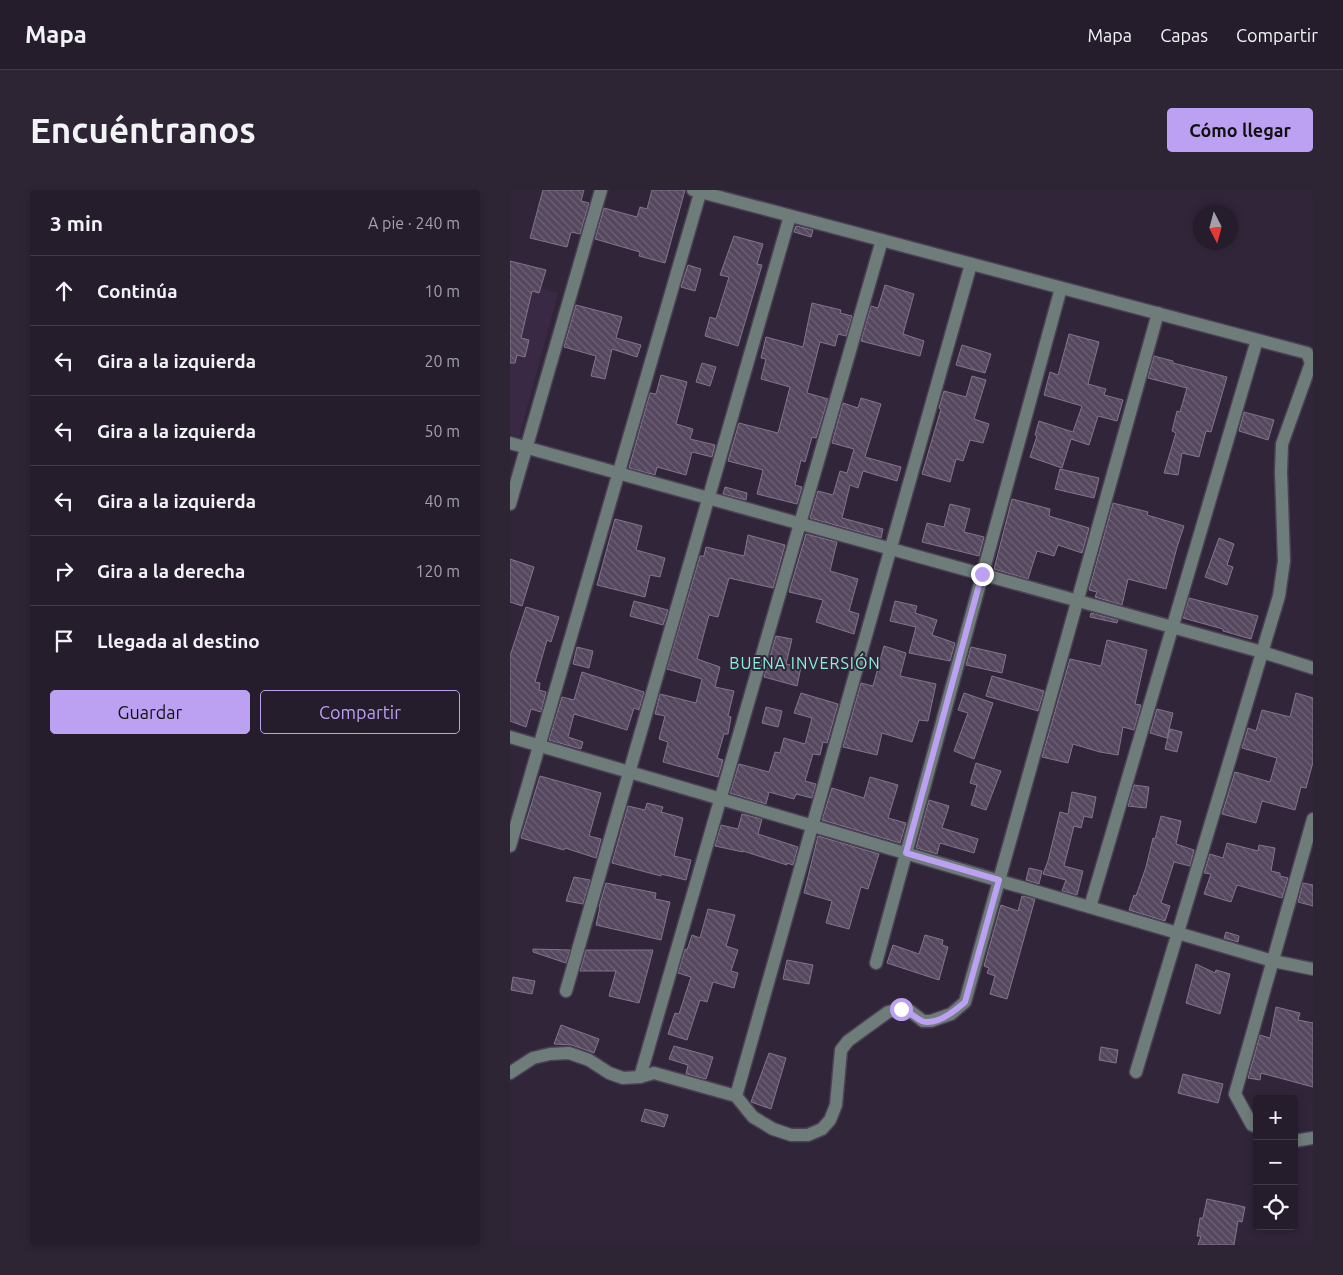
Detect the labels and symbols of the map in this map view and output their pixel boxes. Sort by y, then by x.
north arrow [1193,205,1238,250]
route end [971,563,994,586]
district label: BUENA INVERSIÓN [729,653,881,672]
route start [890,998,913,1021]

